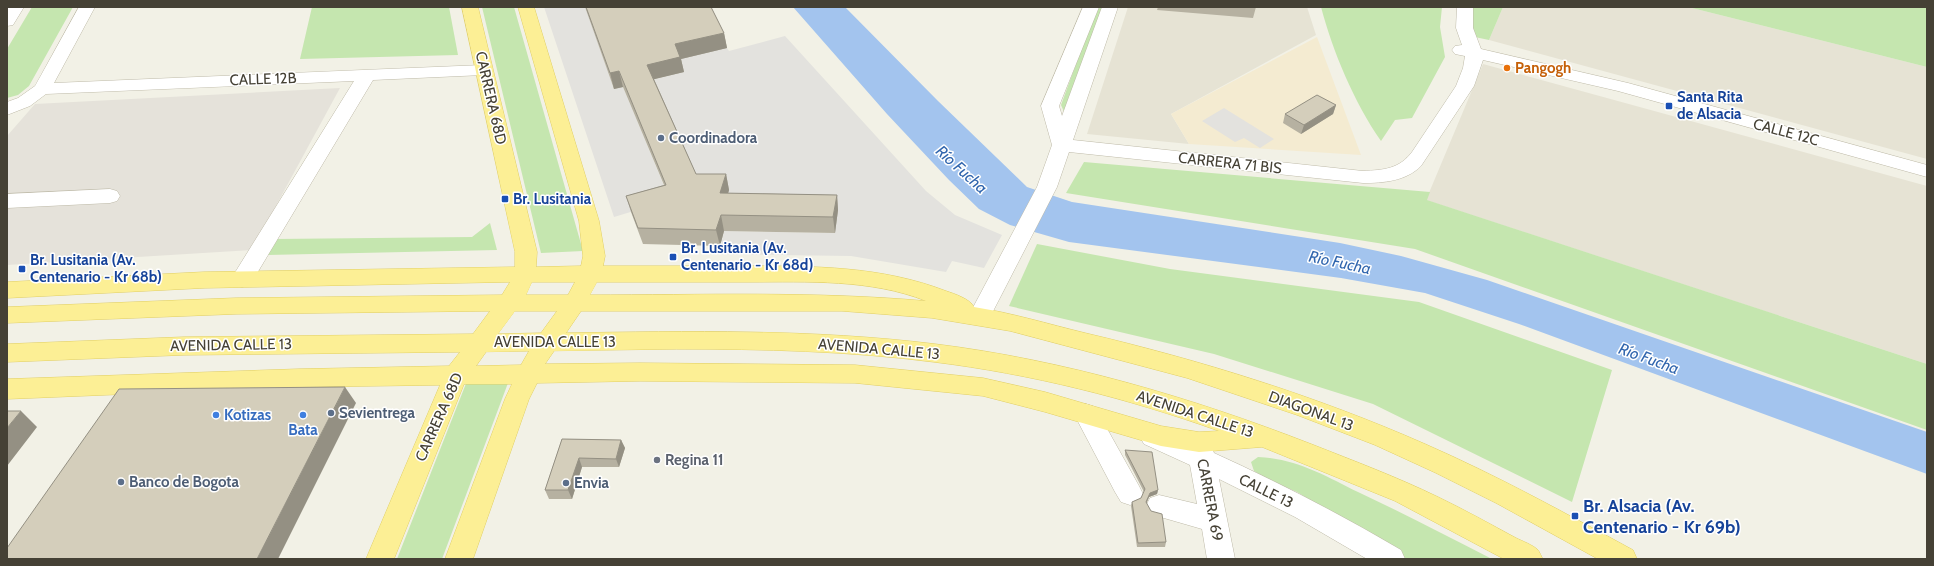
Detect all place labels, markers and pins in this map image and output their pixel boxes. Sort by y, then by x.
place label: Pangogh [1515,59,1571,77]
marker: Pangogh [1502,63,1512,73]
place label: Santa Rita de Alsacia [1677,88,1743,123]
marker: Santa Rita de Alsacia [1664,101,1674,111]
place label: Coordinadora [669,129,758,147]
marker: Coordinadora [656,133,666,143]
place label: Br. Lusitania [513,190,592,208]
marker: Br. Lusitania [500,194,510,204]
place label: Br. Lusitania (Av. Centenario - Kr 68d) [681,239,813,274]
place label: Br. Lusitania (Av. Centenario - Kr 68b) [30,251,162,286]
marker: Br. Lusitania (Av. Centenario - Kr 68d) [668,252,678,262]
marker: Br. Lusitania (Av. Centenario - Kr 68b) [17,264,27,274]
place label: Sevientrega [339,404,416,422]
place label: Kotizas [224,406,271,424]
marker: Sevientrega [326,408,336,418]
marker: Kotizas [211,410,221,420]
marker: Bata [298,410,308,420]
place label: Bata [288,421,318,439]
place label: Regina 11 [665,451,724,469]
marker: Regina 11 [652,455,662,465]
place label: Banco de Bogota [129,473,240,491]
place label: Envia [574,474,610,492]
marker: Banco de Bogota [116,477,126,487]
marker: Envia [561,478,571,488]
place label: Br. Alsacia (Av. Centenario - Kr 69b) [1583,495,1741,538]
marker: Br. Alsacia (Av. Centenario - Kr 69b) [1570,511,1580,521]

